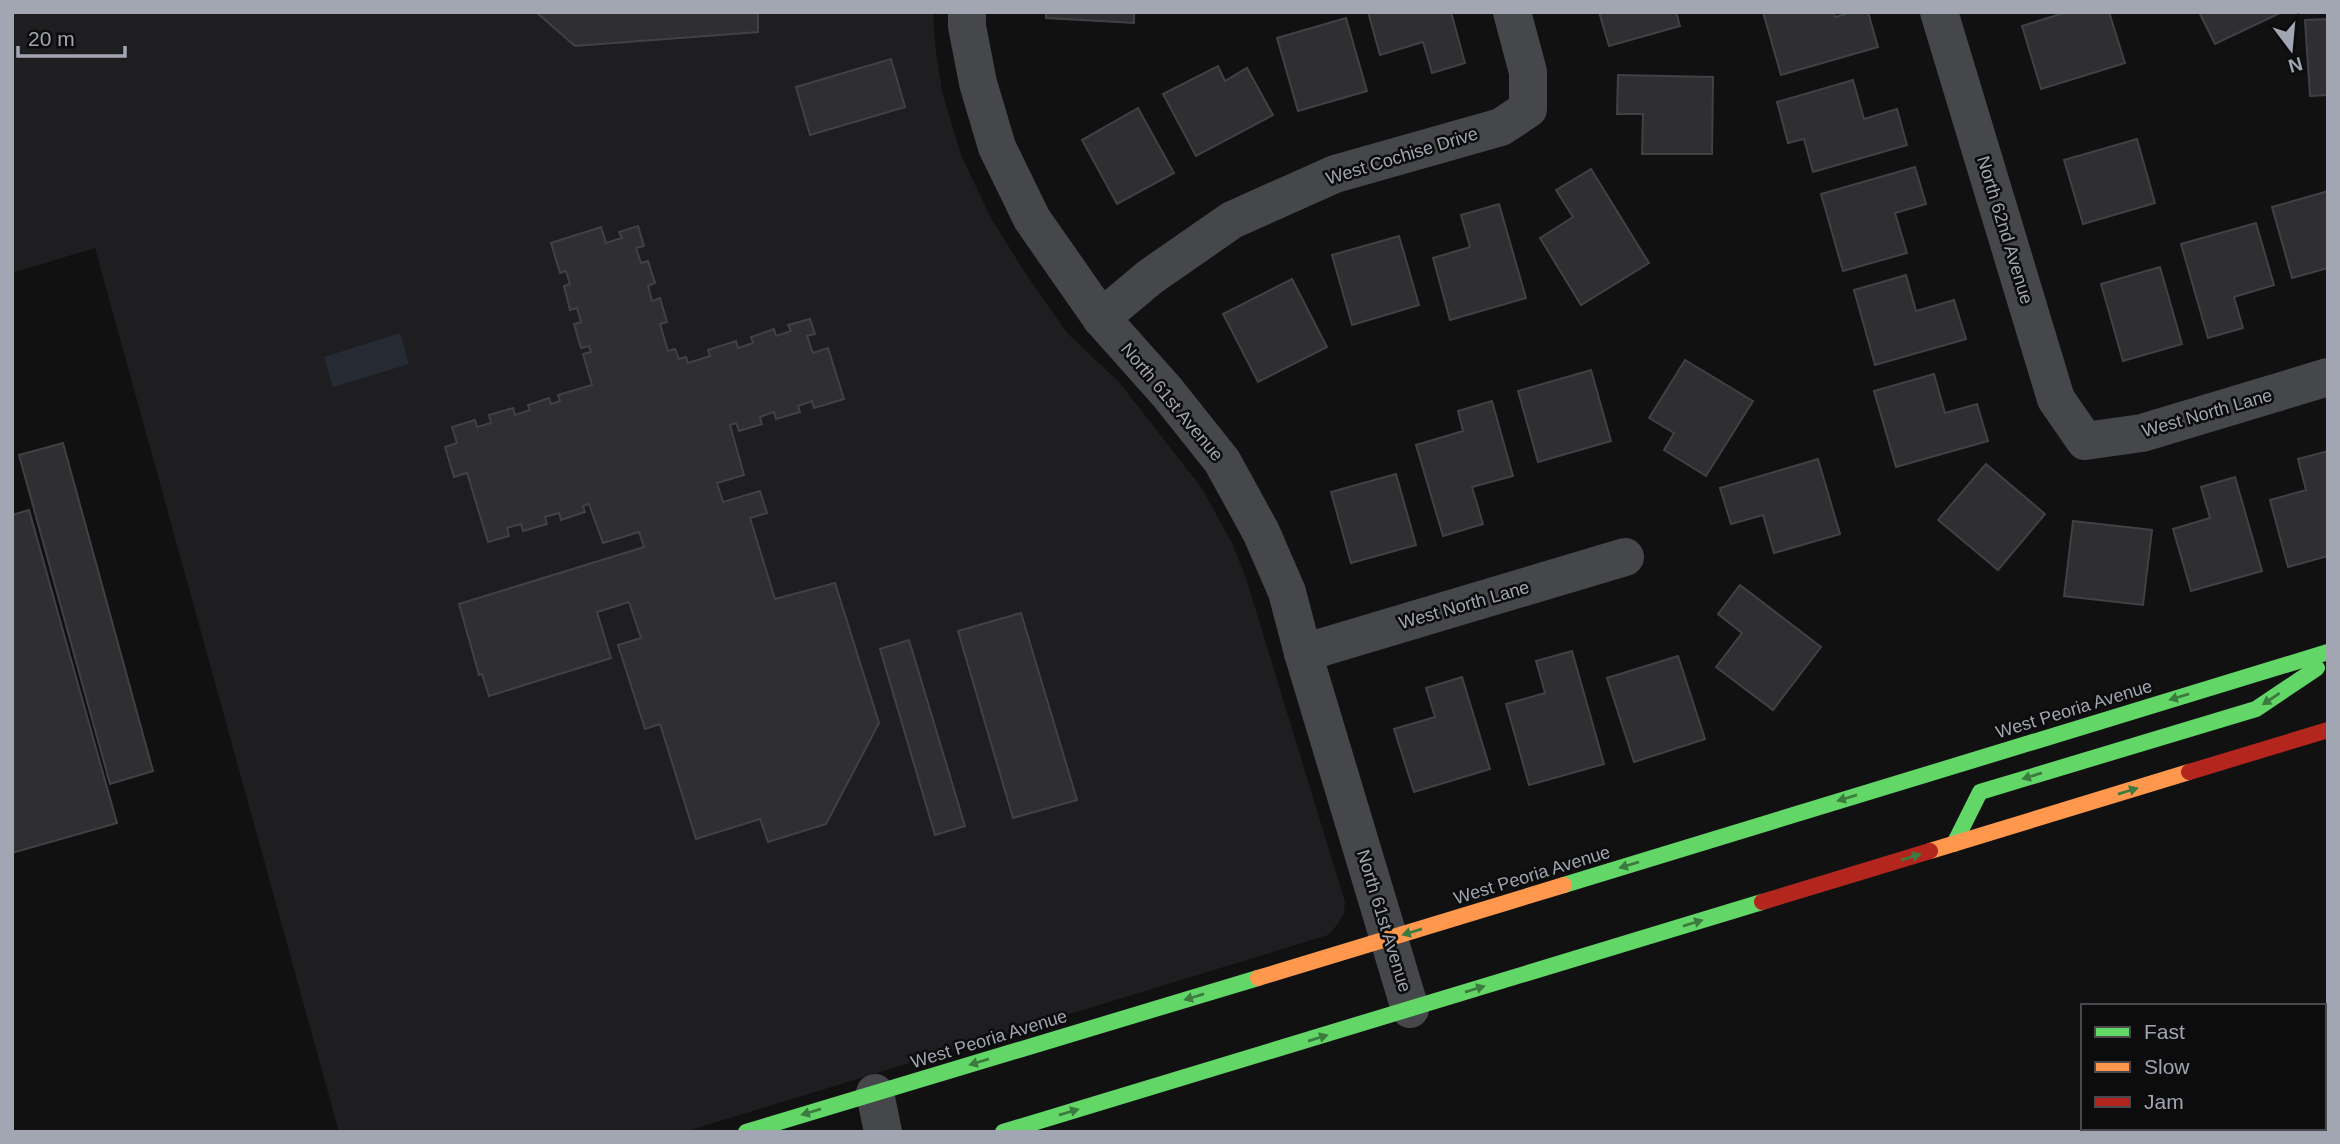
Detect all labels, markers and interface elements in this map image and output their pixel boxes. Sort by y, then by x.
scale bar [18,14,124,58]
north arrow [2256,14,2326,84]
text: 20 m [28,27,75,50]
text: N [2286,53,2305,77]
street label: West Cochise Drive [1324,123,1480,189]
street label: North 62nd Avenue [1973,154,2037,306]
street label: North 61st Avenue [1117,339,1227,465]
street label: West North Lane [2139,385,2275,441]
street label: West North Lane [1396,577,1532,633]
street label: West Peoria Avenue [1993,676,2155,742]
one-way arrow [2262,692,2280,706]
one-way arrow [2169,693,2190,703]
one-way arrow [2021,772,2042,782]
one-way arrow [2118,785,2139,795]
one-way arrow [1836,794,1857,804]
street label: West Peoria Avenue [1451,842,1613,908]
street label: North 61st Avenue [1353,847,1415,995]
one-way arrow [1900,851,1921,861]
one-way arrow [1618,861,1639,871]
one-way arrow [1683,917,1704,928]
one-way arrow [1401,927,1422,937]
one-way arrow [1465,984,1486,994]
one-way arrow [1183,993,1204,1003]
legend [2081,1004,2326,1130]
street label: West Peoria Avenue [908,1006,1070,1072]
text: Fast [2144,1020,2185,1043]
one-way arrow [1308,1032,1329,1042]
text: Slow [2144,1055,2190,1078]
one-way arrow [969,1057,990,1067]
text: Jam [2144,1090,2184,1113]
one-way arrow [1058,1107,1079,1117]
one-way arrow [800,1108,821,1118]

